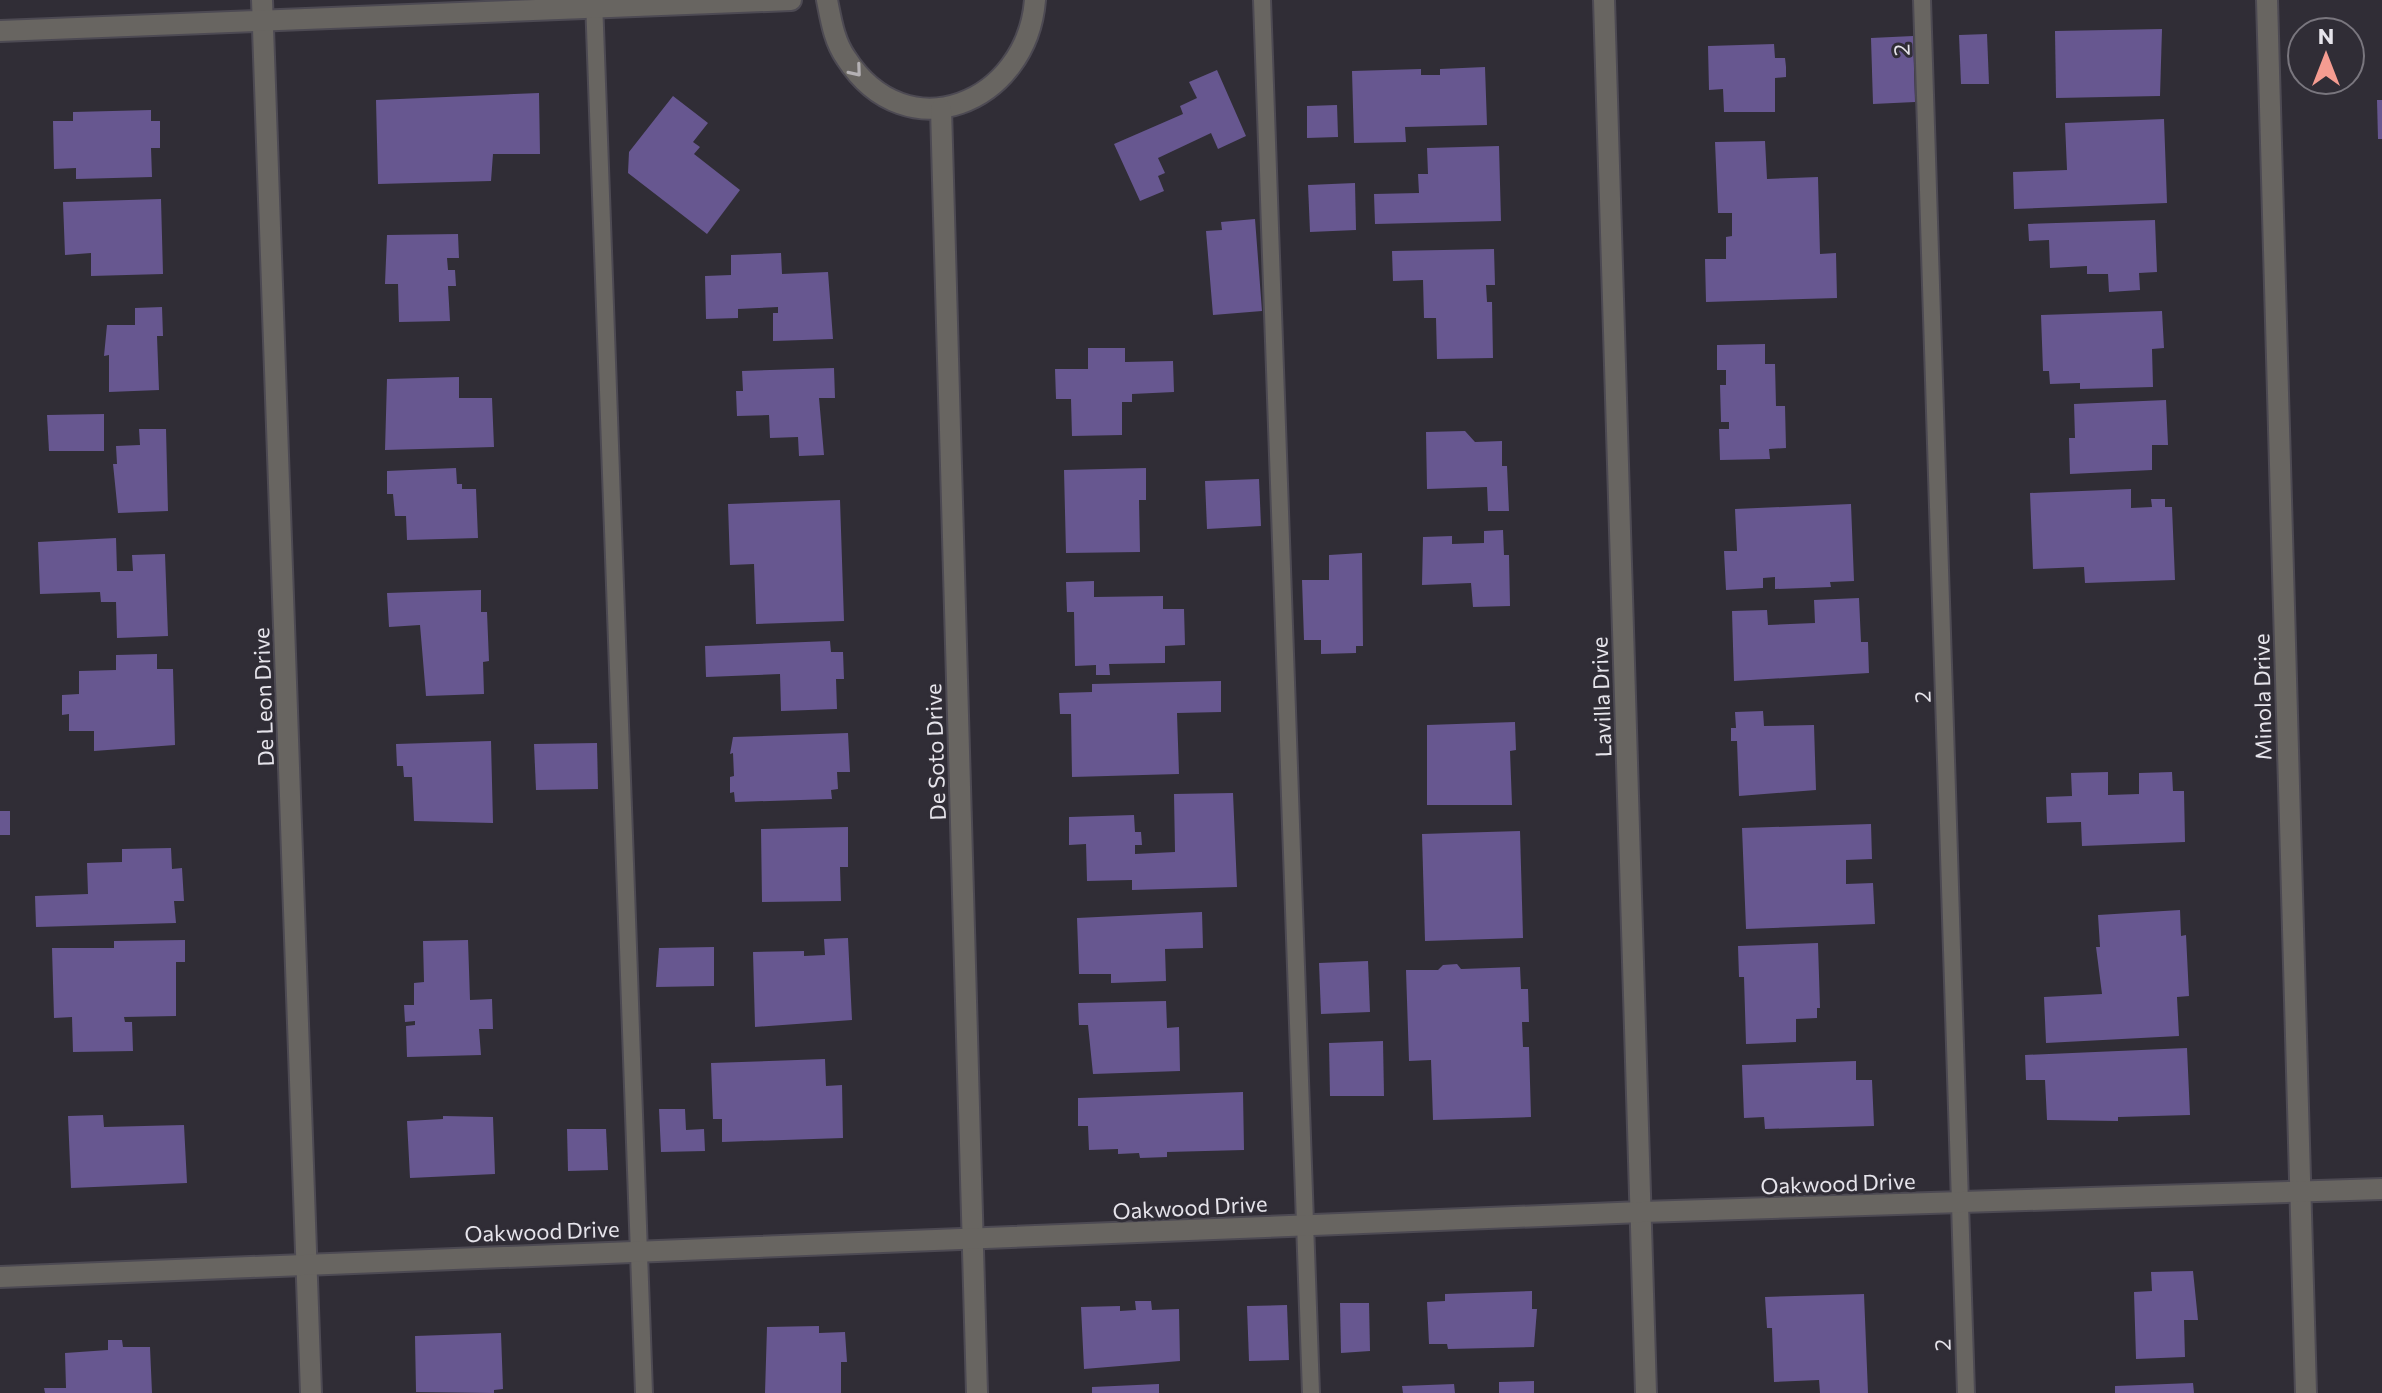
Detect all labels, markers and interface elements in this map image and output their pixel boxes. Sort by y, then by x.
north arrow [2286,16,2366,96]
text: N [2318,22,2334,49]
street label: 2 [1887,43,1915,57]
one-way arrow [846,62,861,76]
street label: De Leon Drive [247,627,279,767]
street label: Minola Drive [2247,633,2277,761]
street label: Lavilla Drive [1585,636,1617,758]
street label: De Soto Drive [919,683,951,821]
street label: 2 [1908,690,1936,704]
street label: Oakwood Drive [1760,1167,1916,1199]
street label: Oakwood Drive [1112,1189,1268,1225]
street label: Oakwood Drive [464,1215,620,1247]
street label: 2 [1928,1338,1956,1352]

